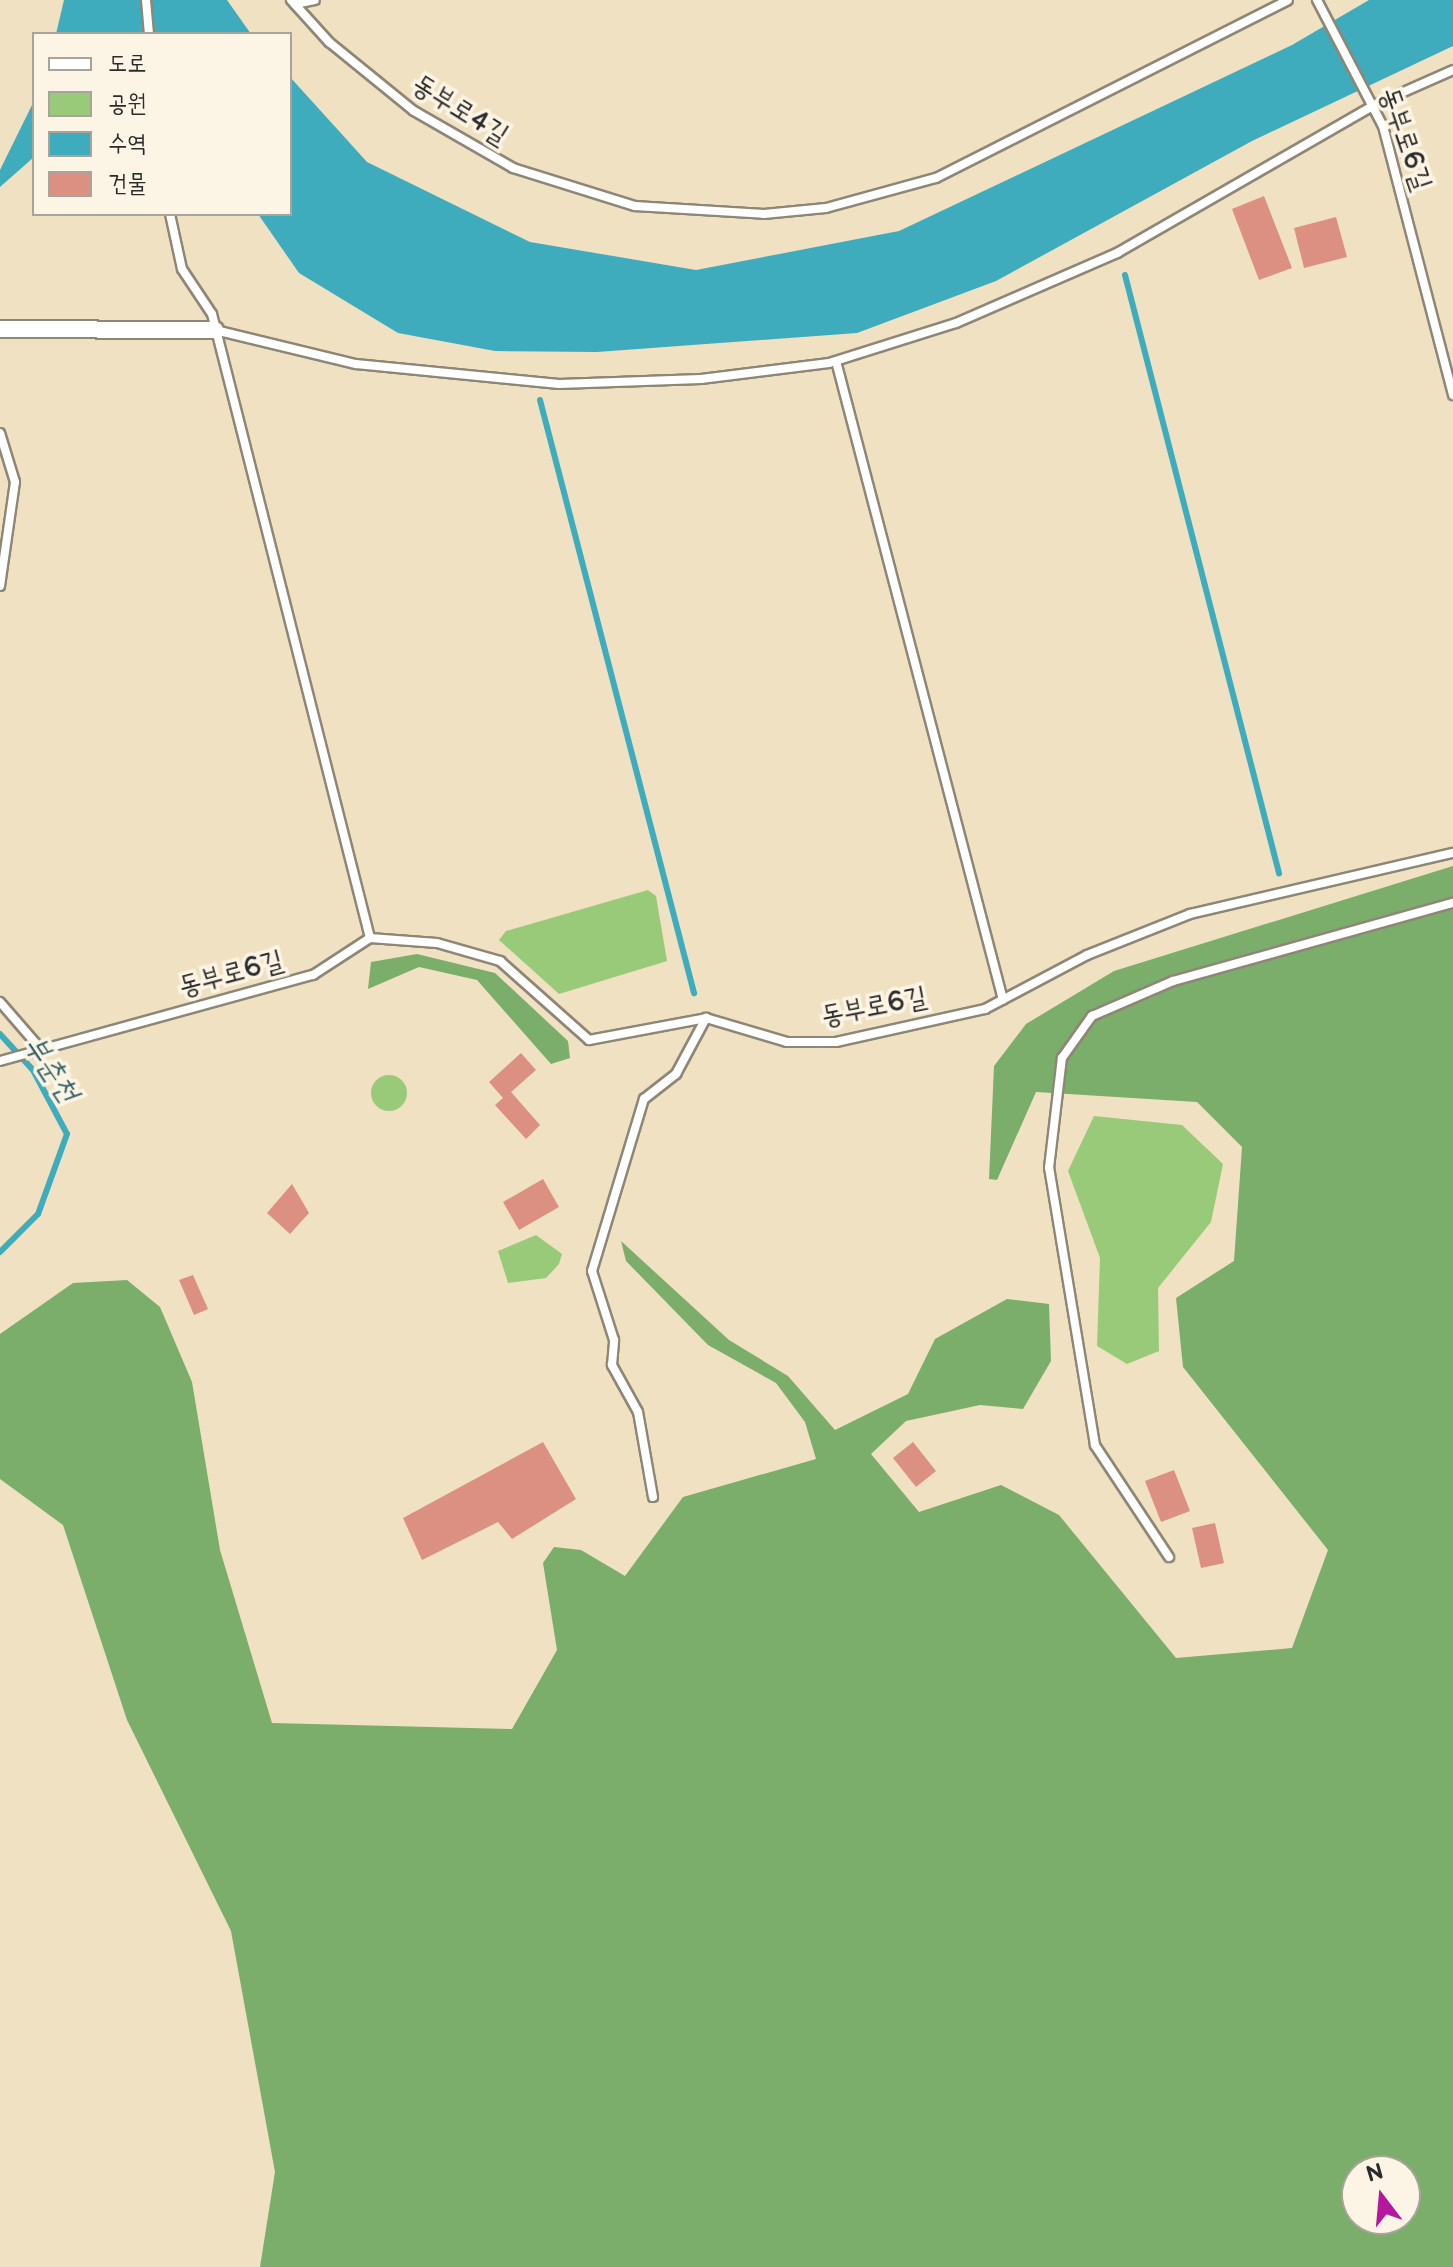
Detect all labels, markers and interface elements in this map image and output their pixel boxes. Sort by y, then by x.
legend [32,32,292,216]
text: 도로 [108,49,147,78]
street label: 동부로4길 [406,67,514,153]
street label: 동부로6길 [1372,83,1438,195]
text: 공원 [108,89,147,118]
text: 수역 [108,129,147,158]
text: 건물 [108,169,147,198]
street label: 동부로6길 [175,944,287,1004]
street label: 동부로6길 [818,980,930,1034]
water label: 부춘천 [16,1029,86,1109]
north arrow [1341,2155,1421,2235]
text: N [1363,2158,1386,2189]

